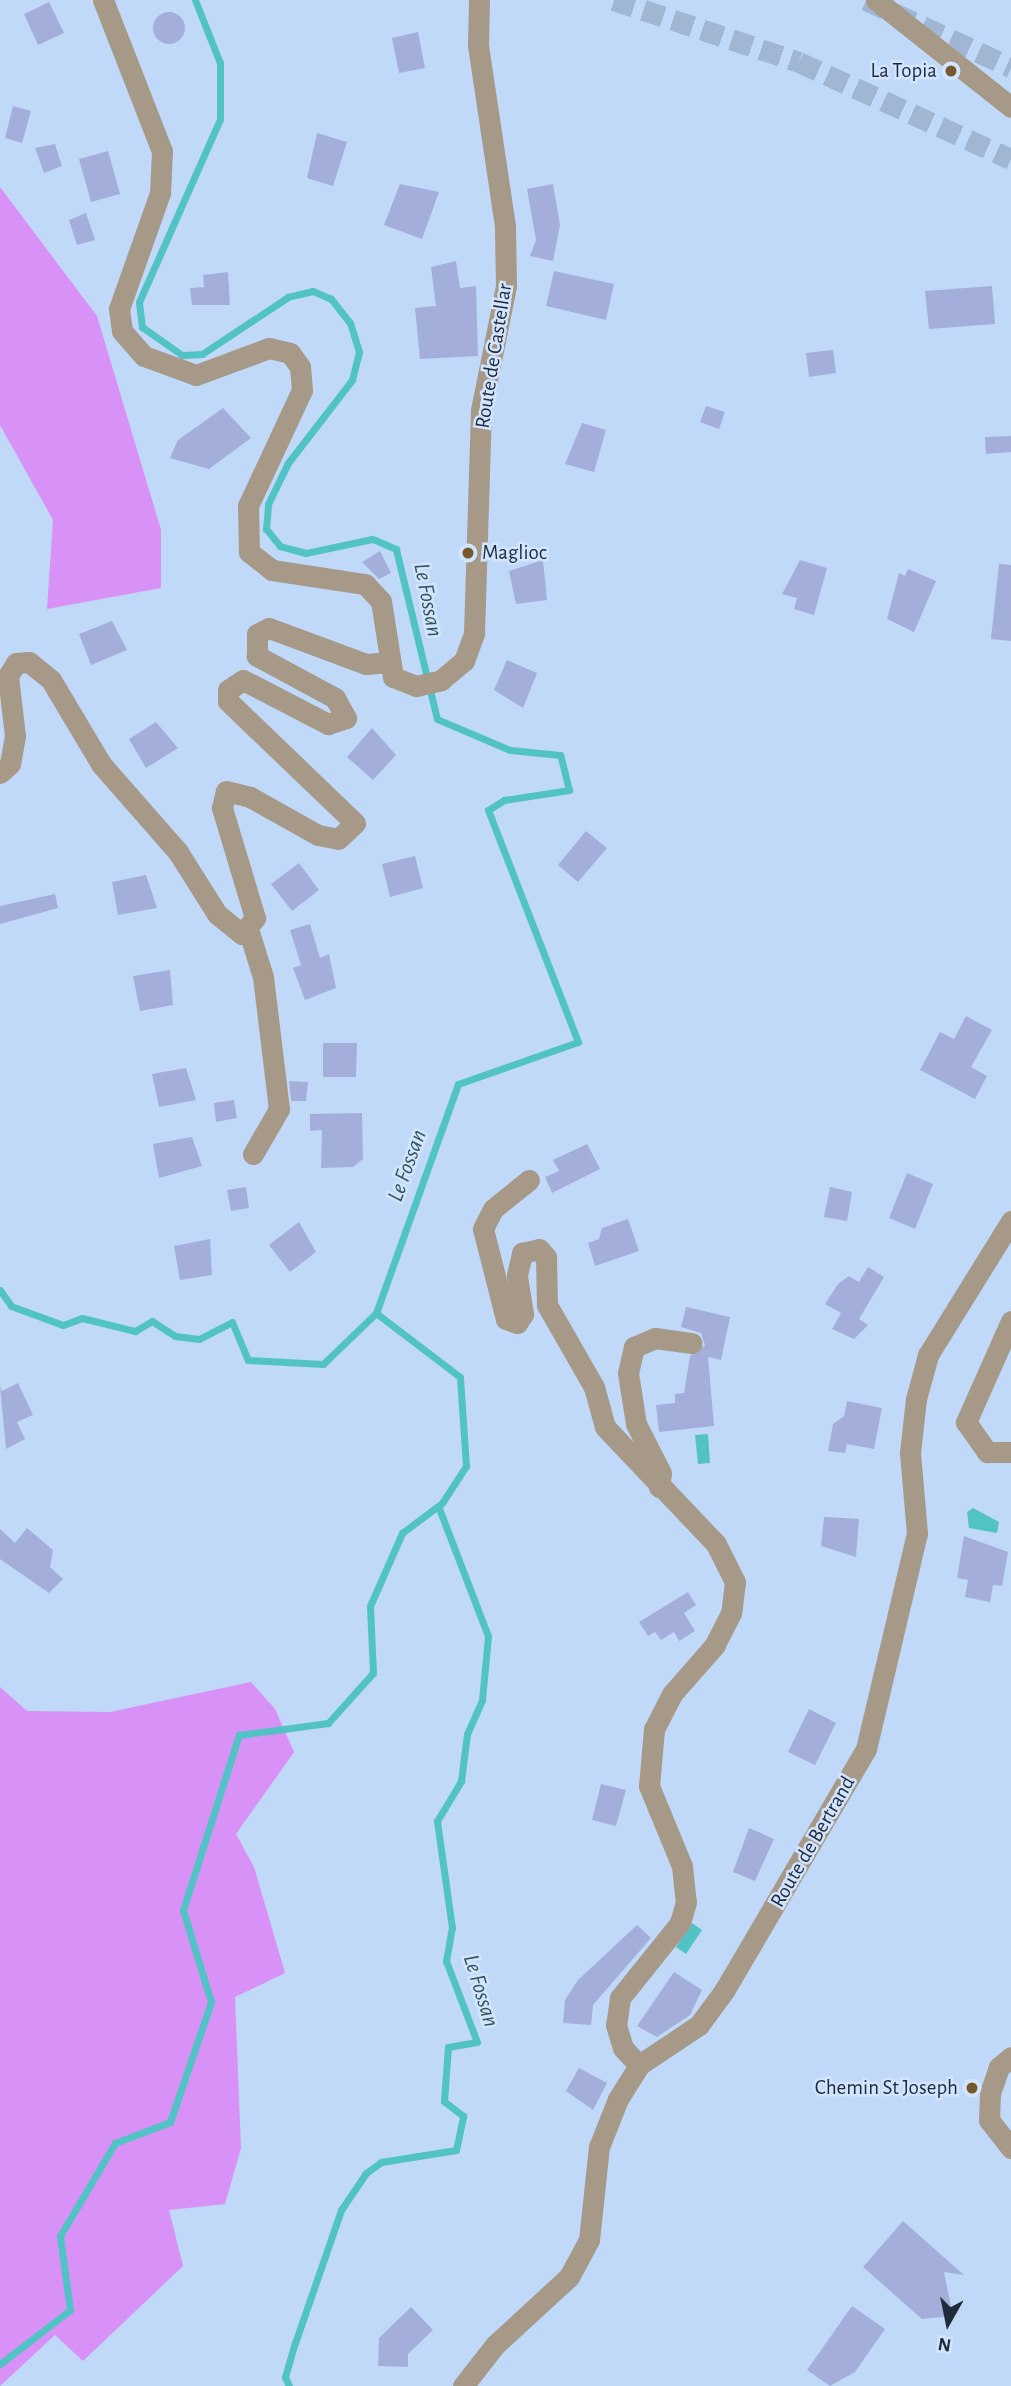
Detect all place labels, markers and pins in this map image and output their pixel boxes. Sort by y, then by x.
place label: La Topia [870,58,937,84]
marker: La Topia [943,63,959,79]
place label: Maglioc [482,540,547,566]
marker: Maglioc [460,545,476,561]
place label: Chemin St Joseph [815,2075,958,2101]
marker: Chemin St Joseph [964,2080,980,2096]

